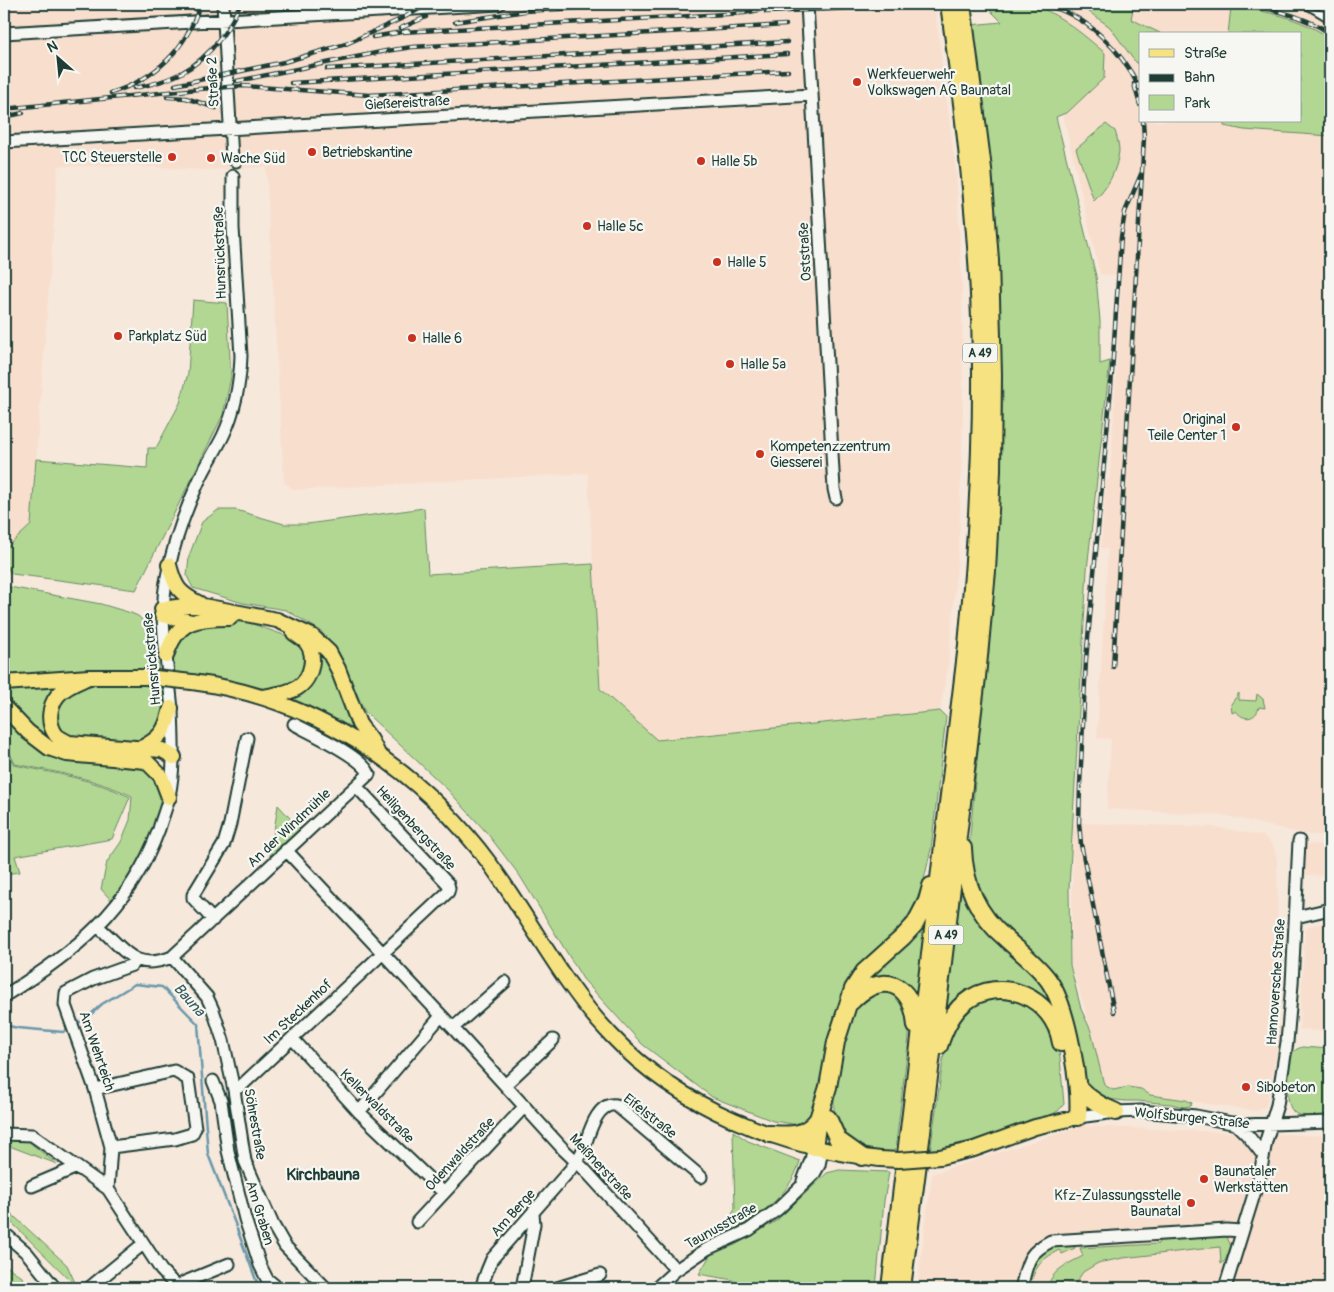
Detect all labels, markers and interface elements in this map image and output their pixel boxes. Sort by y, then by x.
north arrow [32,32,82,82]
legend [1139,32,1302,122]
text: N [44,37,60,57]
text: Straße [1184,44,1227,63]
street label: Straße 2 [203,56,223,108]
place label: Werkfeuerwehr Volkswagen AG Baunatal [867,66,1011,99]
text: Bahn [1184,68,1215,87]
marker: Werkfeuerwehr Volkswagen AG Baunatal [851,76,863,88]
street label: Gießereistraße [364,92,450,114]
text: Park [1184,94,1211,113]
place label: Betriebskantine [322,144,413,161]
marker: Betriebskantine [306,146,318,158]
place label: TCC Steuerstelle [62,149,162,166]
place label: Wache Süd [221,150,285,167]
marker: TCC Steuerstelle [166,151,178,163]
marker: Wache Süd [205,152,217,164]
place label: Halle 5b [711,153,758,170]
marker: Halle 5b [695,155,707,167]
street label: Hunsrückstraße [210,206,230,300]
place label: Halle 5c [597,218,644,235]
marker: Halle 5c [581,220,593,232]
street label: Oststraße [795,222,815,282]
place label: Halle 5 [727,254,767,271]
marker: Halle 5 [711,256,723,268]
place label: Parkplatz Süd [128,328,207,345]
marker: Parkplatz Süd [112,330,124,342]
place label: Halle 6 [422,330,462,347]
marker: Halle 6 [406,332,418,344]
road number: A 49 [962,343,998,362]
place label: Halle 5a [740,356,786,373]
marker: Halle 5a [724,358,736,370]
place label: Original Teile Center 1 [1147,411,1226,444]
marker: Original Teile Center 1 [1230,421,1242,433]
place label: Kompetenzzentrum Giesserei [770,438,890,471]
marker: Kompetenzzentrum Giesserei [754,448,766,460]
street label: Hunsrückstraße [139,612,165,706]
street label: Heiligenbergstraße [373,782,459,874]
street label: An der Windmühle [244,785,334,871]
street label: Hannoversche Straße [1263,918,1289,1046]
road number: A 49 [928,926,964,944]
street label: Im Steckenhof [260,976,336,1048]
water label: Bauna [169,979,210,1021]
street label: Am Wehrteich [75,1009,119,1093]
street label: Kellerwaldstraße [336,1065,418,1147]
place label: Sibobeton [1256,1079,1316,1096]
marker: Sibobeton [1240,1081,1252,1093]
street label: Söhrestraße [240,1087,270,1161]
street label: Eifelstraße [620,1090,680,1142]
street label: Wolfsburger Straße [1134,1104,1250,1132]
street label: Odenwaldstraße [422,1114,499,1194]
street label: Meißnerstraße [566,1130,636,1204]
place label: Baunataler Werkstätten [1214,1163,1288,1196]
district label: Kirchbauna [286,1165,360,1185]
marker: Baunataler Werkstätten [1198,1173,1210,1185]
street label: Am Graben [242,1179,278,1247]
street label: Am Berge [487,1186,539,1240]
place label: Kfz-Zulassungsstelle Baunatal [1054,1187,1181,1220]
marker: Kfz-Zulassungsstelle Baunatal [1185,1197,1197,1209]
street label: Taunusstraße [682,1199,760,1253]

